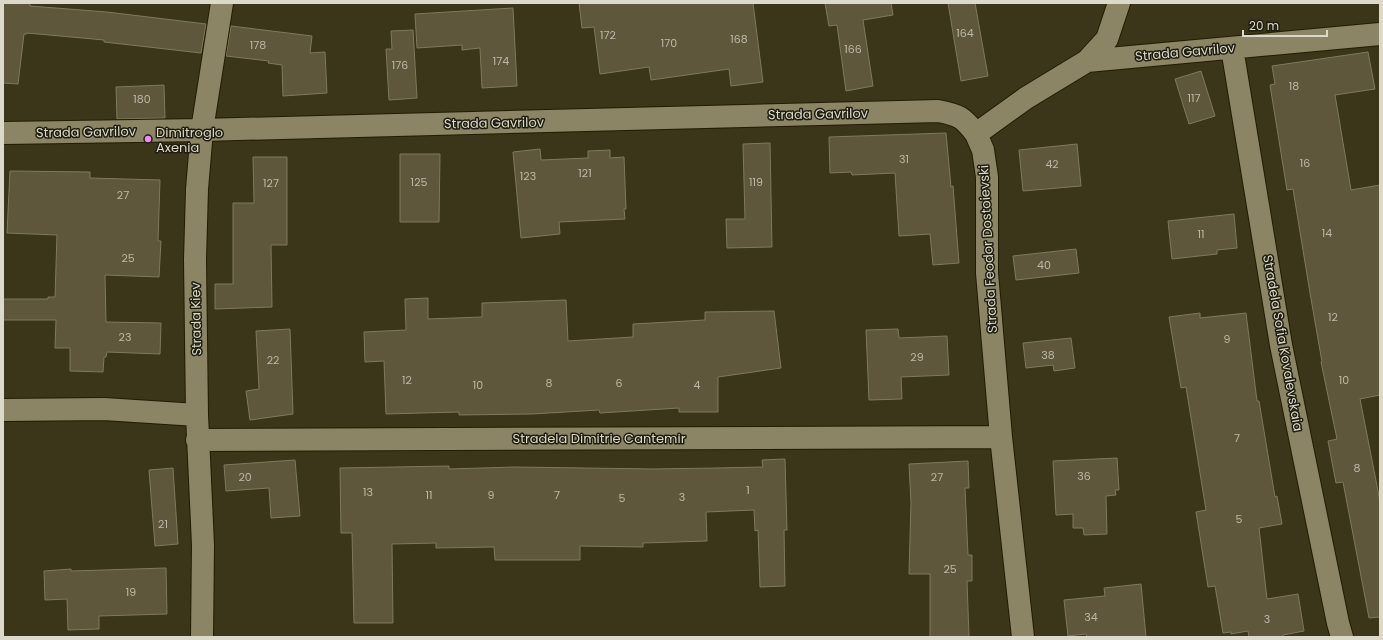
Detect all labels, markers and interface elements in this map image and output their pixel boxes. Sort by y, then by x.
scale bar [1243,12,1327,38]
text: 20 m [1249,17,1279,34]
house number: 164 [956,25,974,41]
house number: 172 [600,27,616,43]
house number: 168 [730,31,748,47]
house number: 170 [661,35,677,51]
house number: 178 [250,37,266,53]
street label: Strada Gavrilov [1134,38,1236,66]
house number: 166 [844,41,862,57]
house number: 174 [493,53,509,69]
house number: 176 [392,57,408,73]
house number: 18 [1289,78,1299,94]
house number: 117 [1187,90,1201,106]
house number: 180 [133,91,151,107]
street label: Strada Gavrilov [768,104,869,124]
street label: Strada Gavrilov [444,113,545,133]
street label: Strada Gavrilov [36,122,137,142]
place label: Dimitroglo Axenia [156,123,223,157]
marker: Dimitroglo Axenia [143,134,153,144]
house number: 31 [899,151,909,167]
house number: 16 [1300,155,1310,171]
house number: 42 [1045,156,1059,172]
house number: 121 [578,165,592,181]
street label: Strada Feodor Dostoievski [974,165,1002,333]
house number: 123 [520,168,536,184]
house number: 125 [411,174,427,190]
house number: 119 [749,174,763,190]
house number: 127 [263,175,279,191]
house number: 27 [117,187,129,203]
house number: 14 [1322,225,1332,241]
house number: 11 [1197,226,1205,242]
house number: 25 [121,250,135,266]
street label: Stradela Sofia Kovalevskaia [1258,253,1308,433]
house number: 40 [1037,257,1051,273]
street label: Strada Kiev [186,281,206,356]
house number: 12 [1328,309,1338,325]
house number: 23 [119,329,131,345]
house number: 9 [1224,331,1231,347]
house number: 38 [1041,347,1055,363]
house number: 29 [910,349,924,365]
house number: 22 [267,352,279,368]
house number: 12 [402,372,412,388]
house number: 10 [1339,372,1349,388]
house number: 8 [546,375,553,391]
house number: 6 [616,375,623,391]
house number: 10 [473,377,483,393]
house number: 4 [694,377,701,393]
street label: Stradela Dimitrie Cantemir [513,429,686,448]
house number: 7 [1234,430,1240,446]
house number: 8 [1354,460,1361,476]
house number: 36 [1077,468,1091,484]
house number: 20 [238,469,252,485]
house number: 27 [931,469,943,485]
house number: 1 [746,482,750,498]
house number: 13 [363,484,373,500]
house number: 11 [425,487,433,503]
house number: 9 [488,487,495,503]
house number: 7 [554,487,560,503]
house number: 3 [679,489,685,505]
house number: 5 [619,490,626,506]
house number: 5 [1236,511,1243,527]
house number: 21 [158,516,168,532]
house number: 25 [943,561,957,577]
house number: 19 [126,584,136,600]
house number: 34 [1084,609,1098,625]
house number: 3 [1264,611,1270,627]

